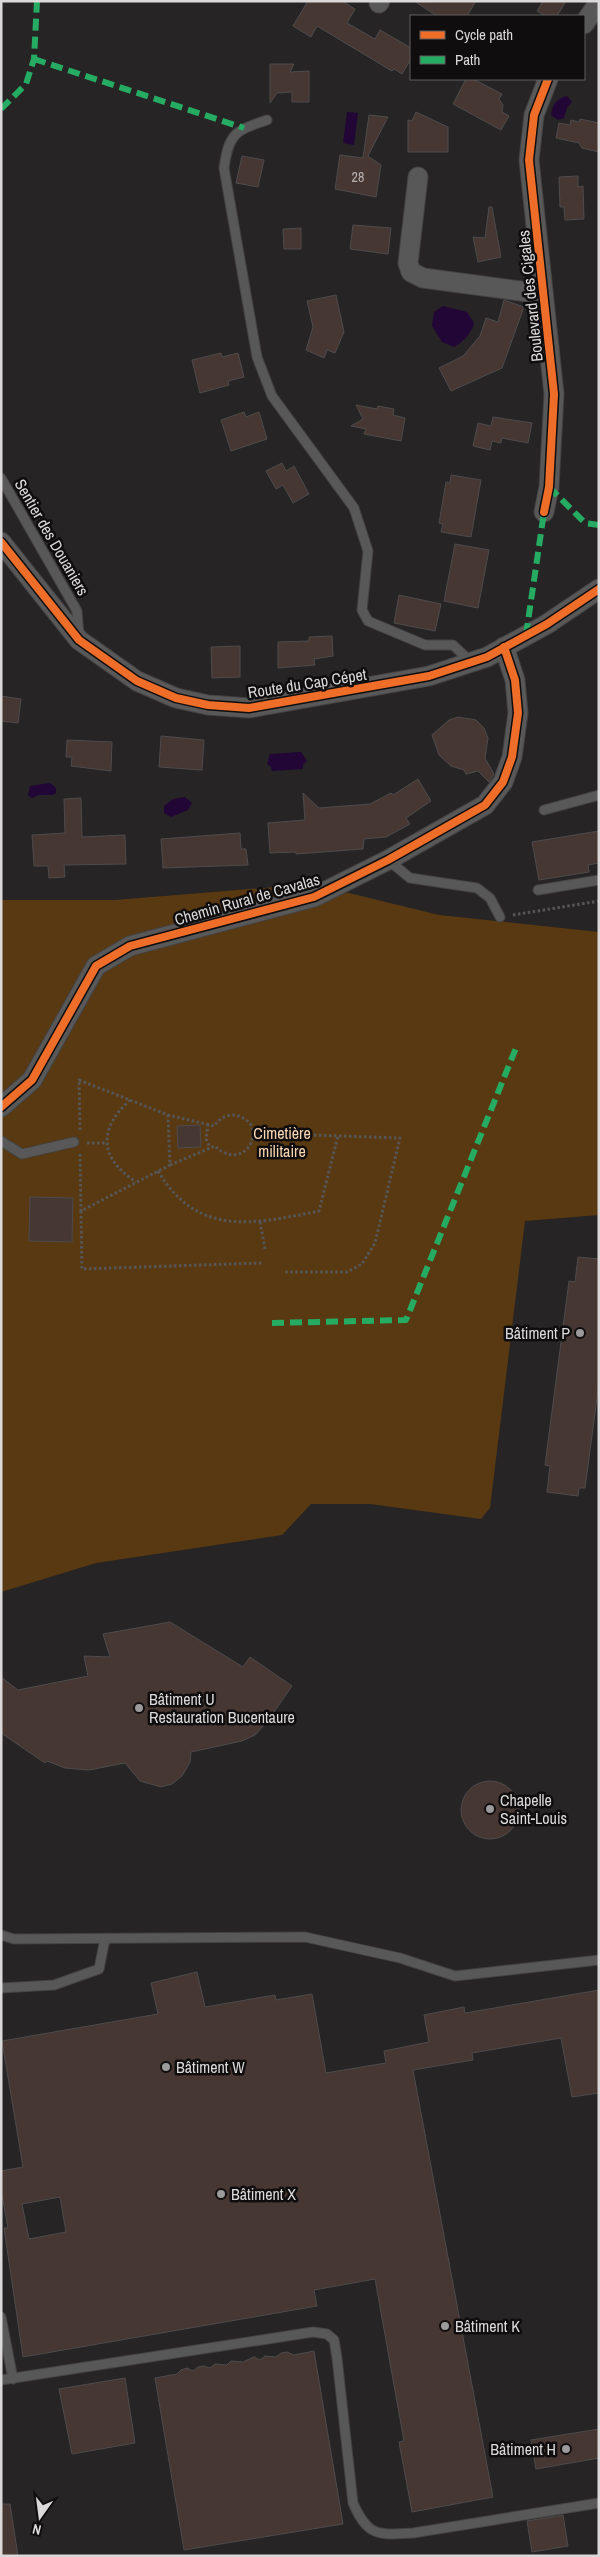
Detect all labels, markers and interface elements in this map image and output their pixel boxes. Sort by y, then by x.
legend [410,15,585,80]
text: Cycle path [455,24,513,45]
text: Path [455,49,480,70]
house number: 28 [352,168,364,186]
street label: Boulevard des Cigales [512,229,548,363]
street label: Sentier des Douaniers [10,475,94,599]
street label: Route du Cap Cépet [246,663,368,703]
street label: Chemin Rural de Cavalas [172,868,322,930]
park label: Cimetière militaire [253,1122,311,1162]
place label: Bâtiment P [505,1322,570,1344]
marker: Bâtiment P [574,1327,586,1339]
place label: Bâtiment U Restauration Bucentaure [149,1688,295,1728]
marker: Bâtiment U Restauration Bucentaure [133,1702,145,1714]
place label: Chapelle Saint-Louis [500,1789,567,1829]
marker: Chapelle Saint-Louis [484,1803,496,1815]
place label: Bâtiment W [176,2056,245,2078]
marker: Bâtiment W [160,2061,172,2073]
place label: Bâtiment X [231,2183,296,2205]
marker: Bâtiment X [215,2188,227,2200]
place label: Bâtiment K [455,2315,520,2337]
marker: Bâtiment K [439,2320,451,2332]
place label: Bâtiment H [490,2438,556,2460]
marker: Bâtiment H [560,2443,572,2455]
north arrow [15,2492,65,2542]
text: N [31,2520,43,2539]

